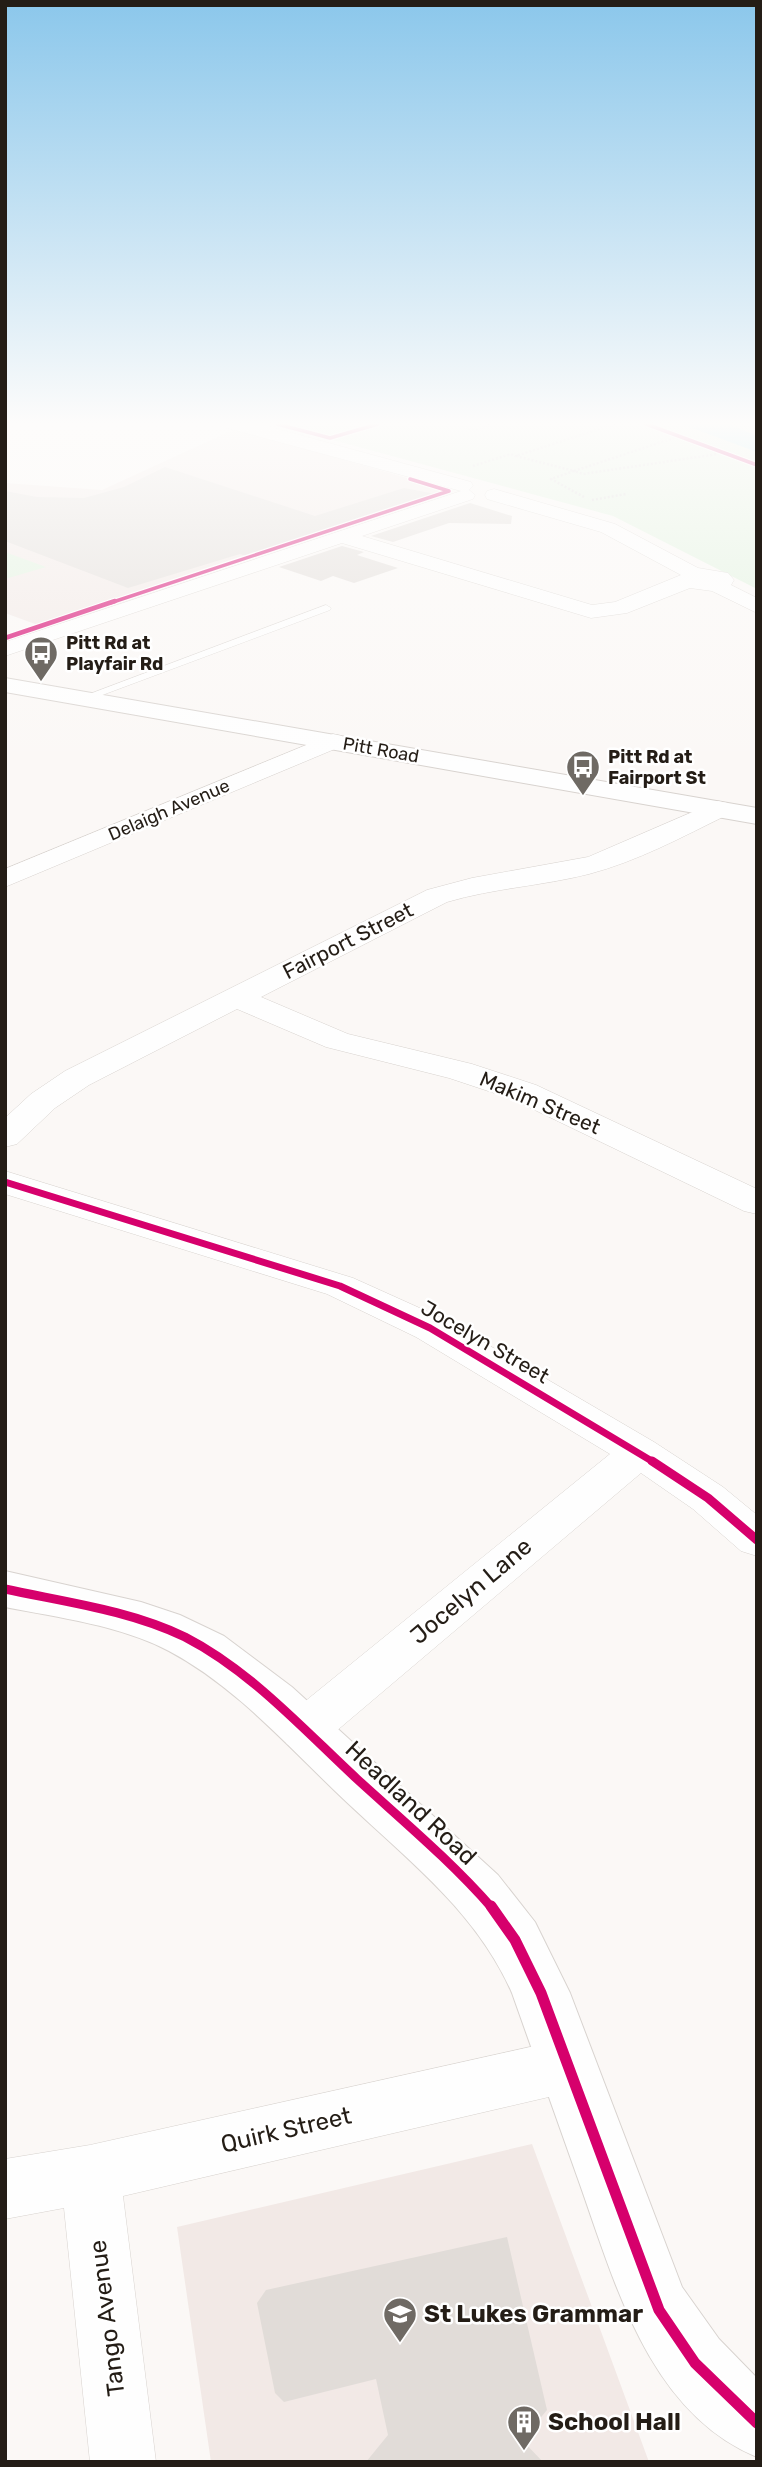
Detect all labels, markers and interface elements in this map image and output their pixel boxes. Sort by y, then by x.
place label: Pitt Rd at Playfair Rd [66,632,163,675]
bus stop icon: Pitt Rd at Playfair Rd [22,634,60,683]
street label: Pitt Road [341,732,421,768]
place label: Pitt Rd at Fairport St [608,746,706,789]
bus stop icon: Pitt Rd at Fairport St [564,748,602,797]
street label: Delaigh Avenue [105,775,233,845]
street label: Fairport Street [278,897,417,984]
street label: Makim Street [476,1066,604,1139]
street label: Jocelyn Street [417,1295,554,1388]
street label: Jocelyn Lane [405,1532,537,1650]
street label: Headland Road [340,1735,482,1871]
street label: Quirk Street [218,2101,354,2159]
street label: Tango Avenue [84,2238,130,2398]
school or university icon: St Lukes Grammar [381,2295,419,2344]
place label: St Lukes Grammar [424,2300,643,2328]
building icon: School Hall [505,2403,543,2452]
place label: School Hall [548,2408,681,2436]

